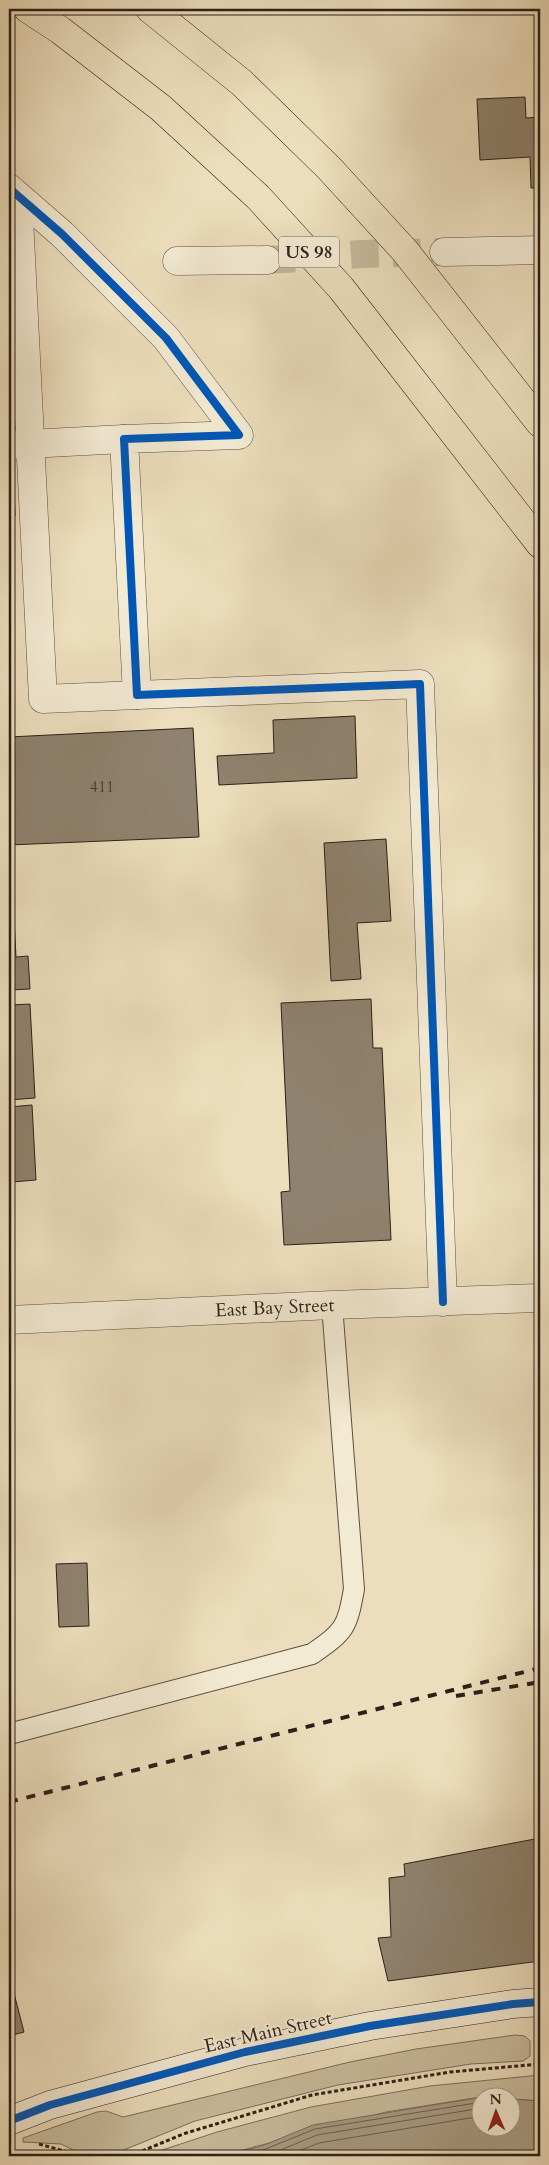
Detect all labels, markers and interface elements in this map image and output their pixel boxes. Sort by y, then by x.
road number: US 98 [279,236,339,268]
house number: 411 [90,776,114,798]
street label: East Bay Street [214,1292,335,1323]
street label: East Main Street [202,2005,334,2059]
north arrow [472,2088,522,2138]
text: N [489,2090,502,2109]

